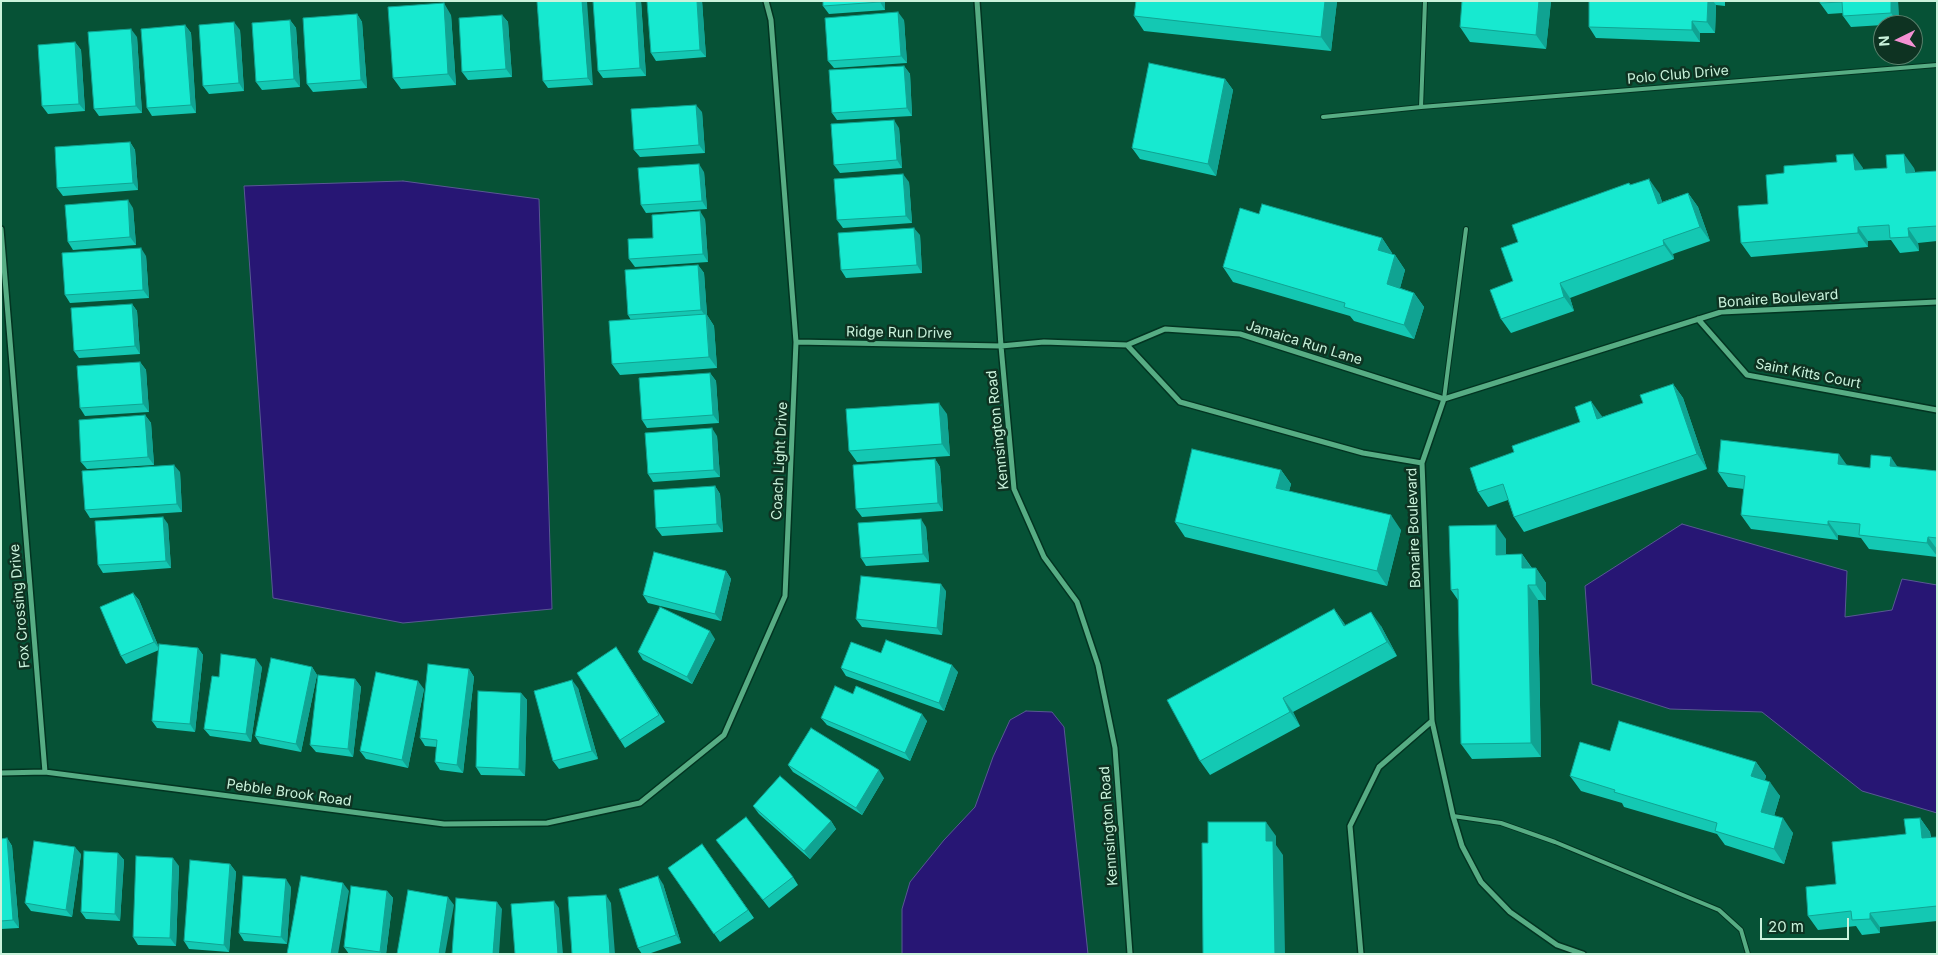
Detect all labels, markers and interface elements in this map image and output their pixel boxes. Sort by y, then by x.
north arrow [1873,15,1923,65]
text: N [1875,35,1892,47]
street label: Polo Club Drive [1626,62,1730,88]
street label: Bonaire Boulevard [1717,286,1839,312]
street label: Jamaica Run Lane [1244,317,1364,369]
street label: Ridge Run Drive [846,324,952,342]
street label: Saint Kitts Court [1754,356,1862,392]
street label: Kennsington Road [983,369,1013,491]
street label: Coach Light Drive [769,402,791,520]
street label: Bonaire Boulevard [1404,467,1424,589]
street label: Fox Crossing Drive [6,543,34,669]
street label: Kennsington Road [1096,766,1122,886]
street label: Pebble Brook Road [225,776,353,810]
scale bar [1763,908,1852,940]
text: 20 m [1768,917,1804,936]

